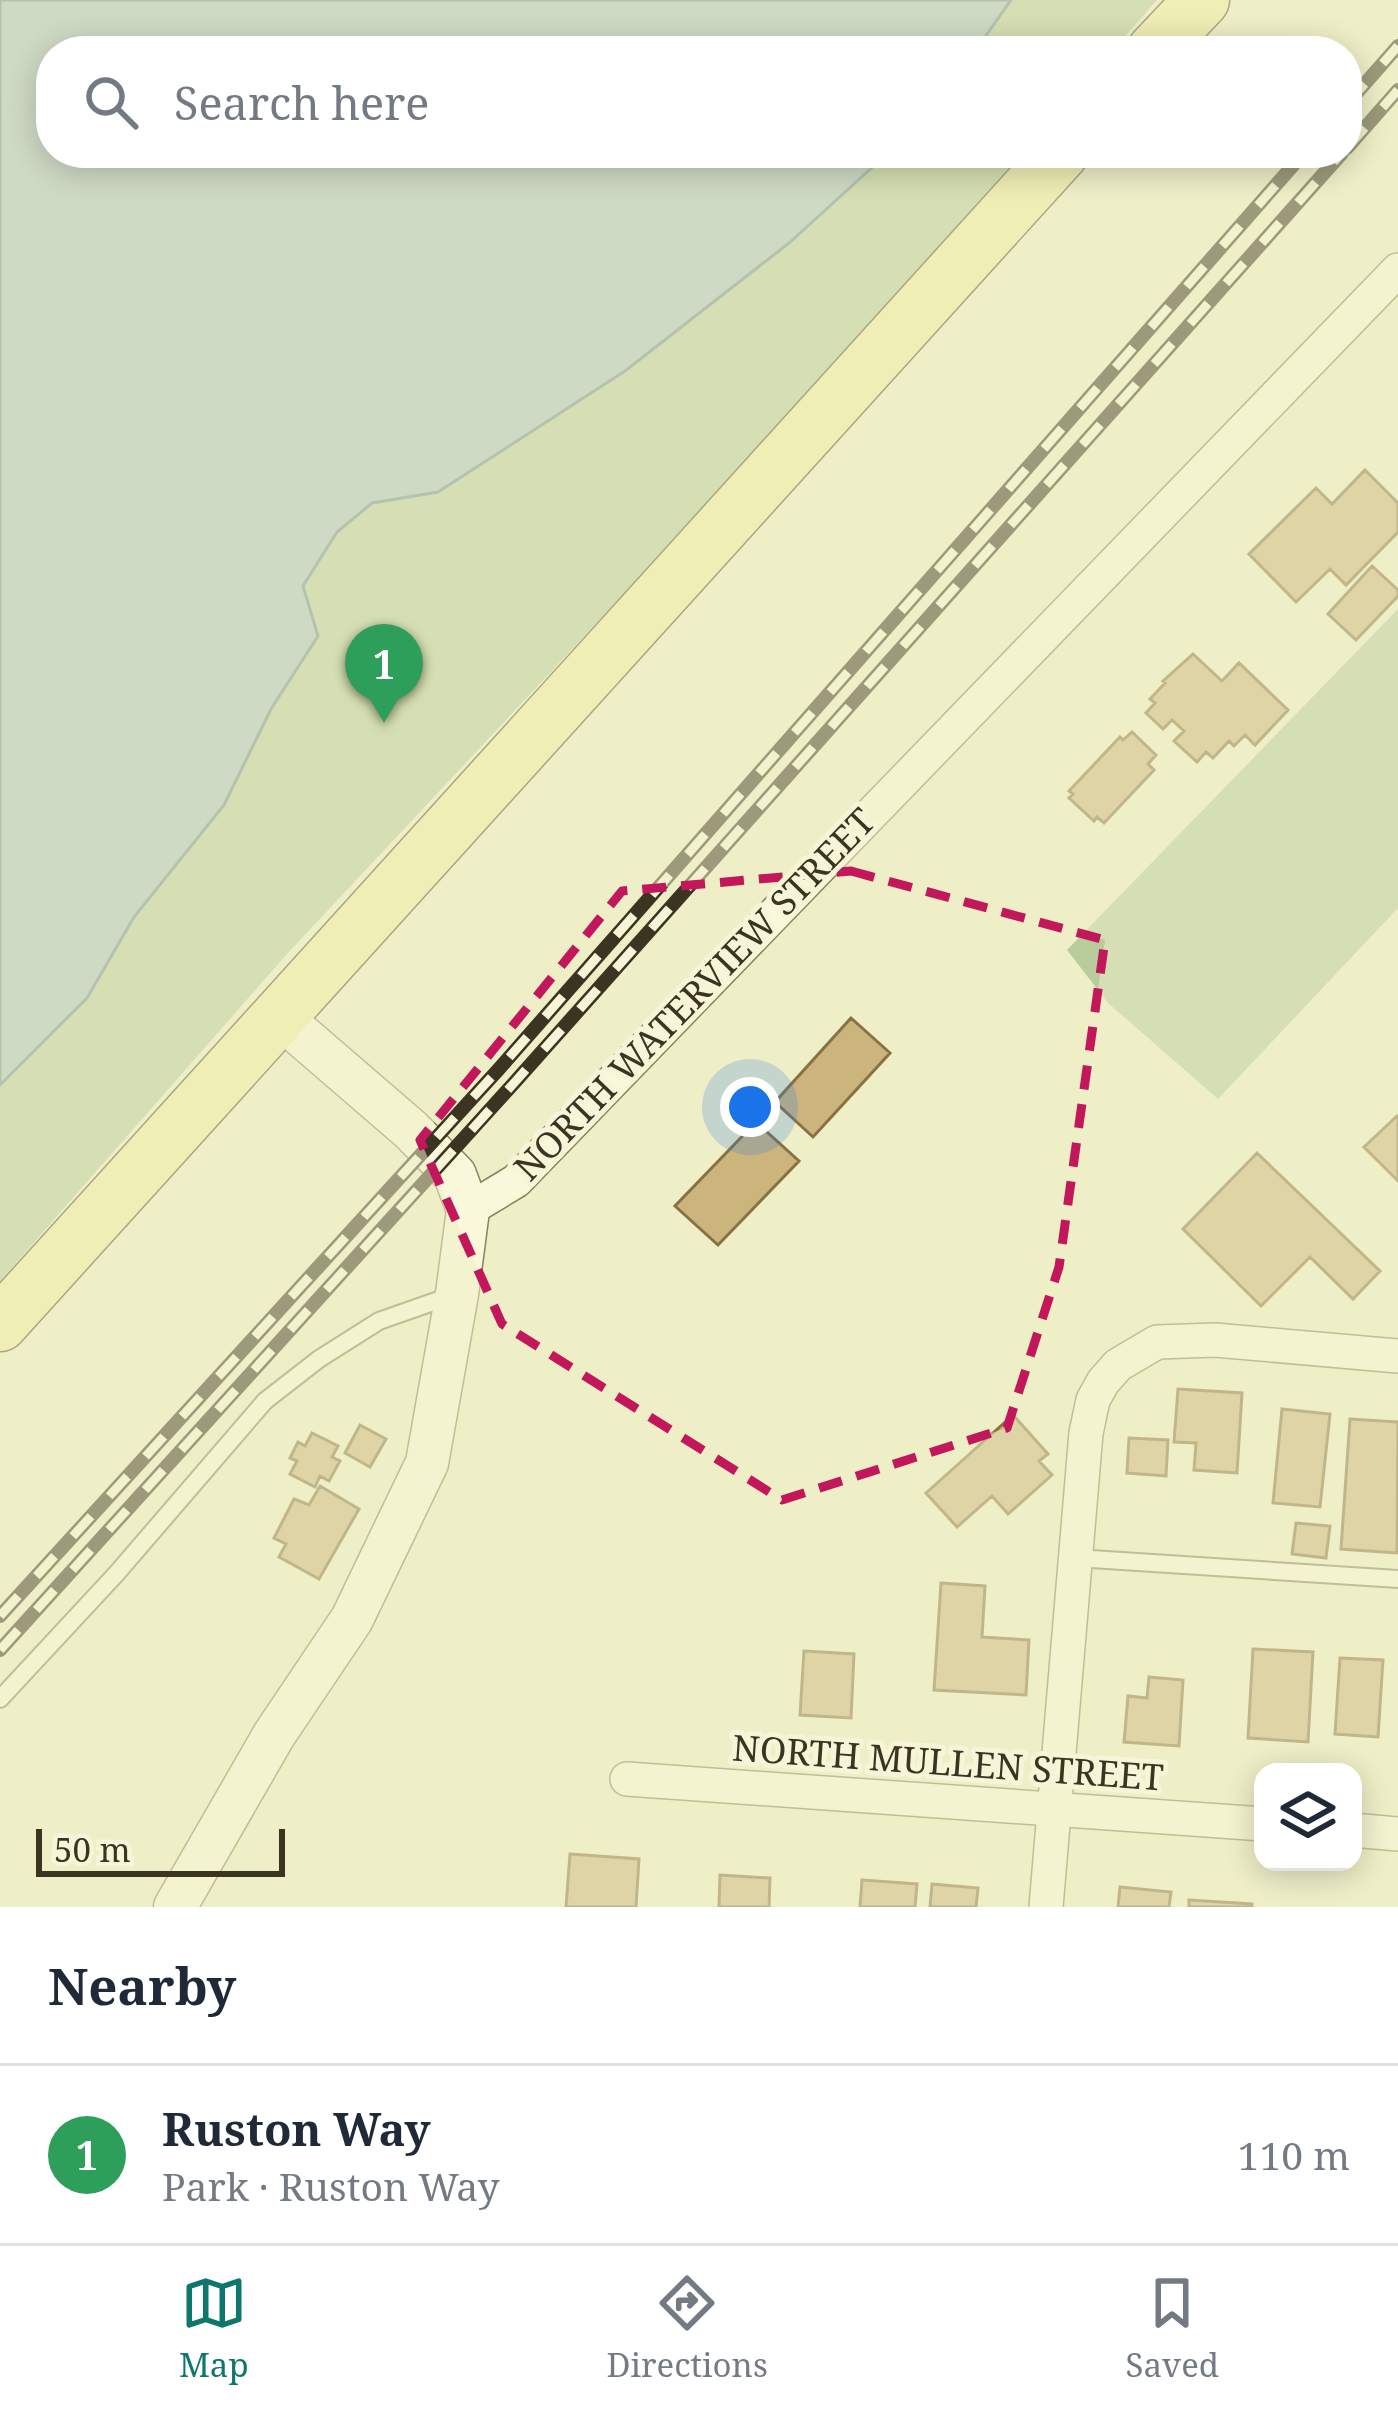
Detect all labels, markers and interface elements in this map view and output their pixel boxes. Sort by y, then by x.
search box [36,36,1362,168]
icon: search [78,69,144,135]
text: Search here [174,72,429,133]
pin: 1 [345,624,423,723]
street label: NORTH WATERVIEW STREET [503,797,885,1191]
your location [720,1077,780,1137]
street label: NORTH MULLEN STREET [731,1722,1165,1802]
map controls [1254,1763,1362,1871]
button: layers [1254,1763,1362,1871]
scale bar [36,1823,285,1876]
text: 50 m [54,1827,131,1872]
text: Nearby [48,1950,236,2020]
text: Ruston Way [162,2098,431,2159]
text: 1 [76,2128,98,2181]
text: 110 m [1238,2128,1350,2181]
text: Park · Ruston Way [162,2159,500,2212]
tab: Map [179,2270,249,2387]
tab: Directions [606,2270,768,2387]
tab: Saved [1126,2270,1219,2387]

